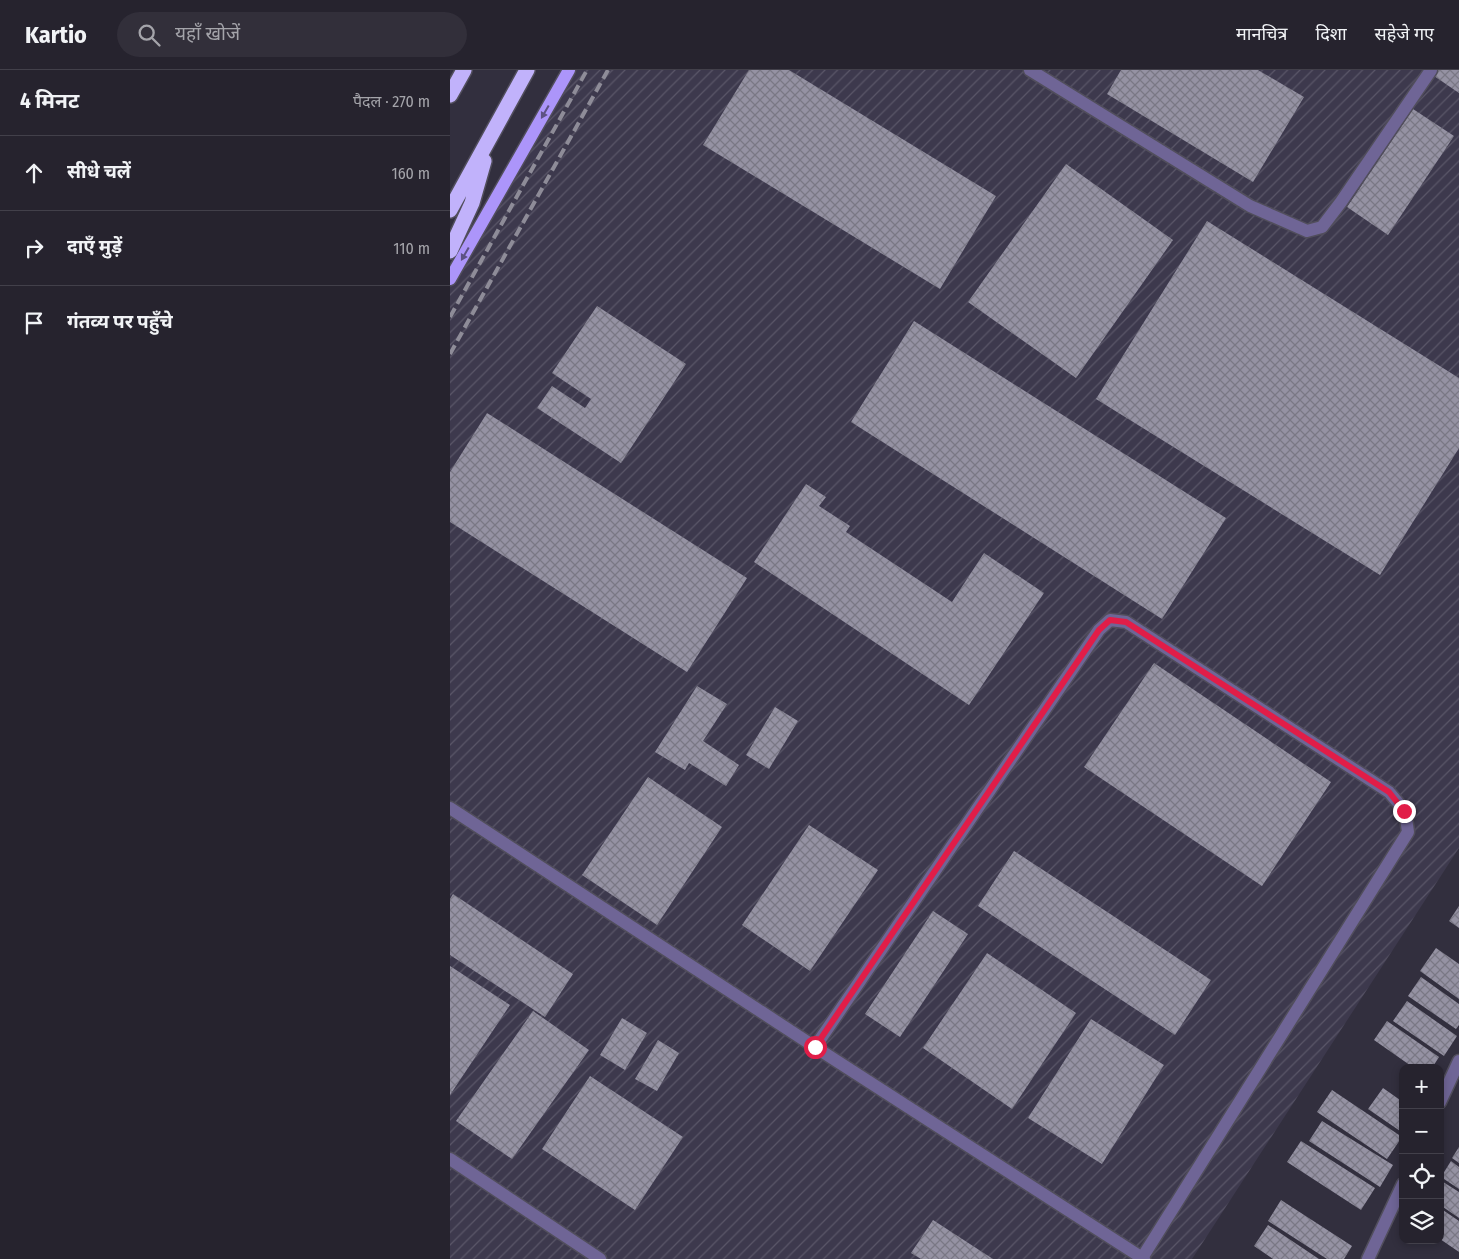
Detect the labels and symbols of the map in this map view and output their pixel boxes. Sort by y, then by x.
one-way arrow [541,105,549,120]
one-way arrow [460,247,469,260]
route end [1393,800,1416,823]
route start [804,1036,827,1059]

